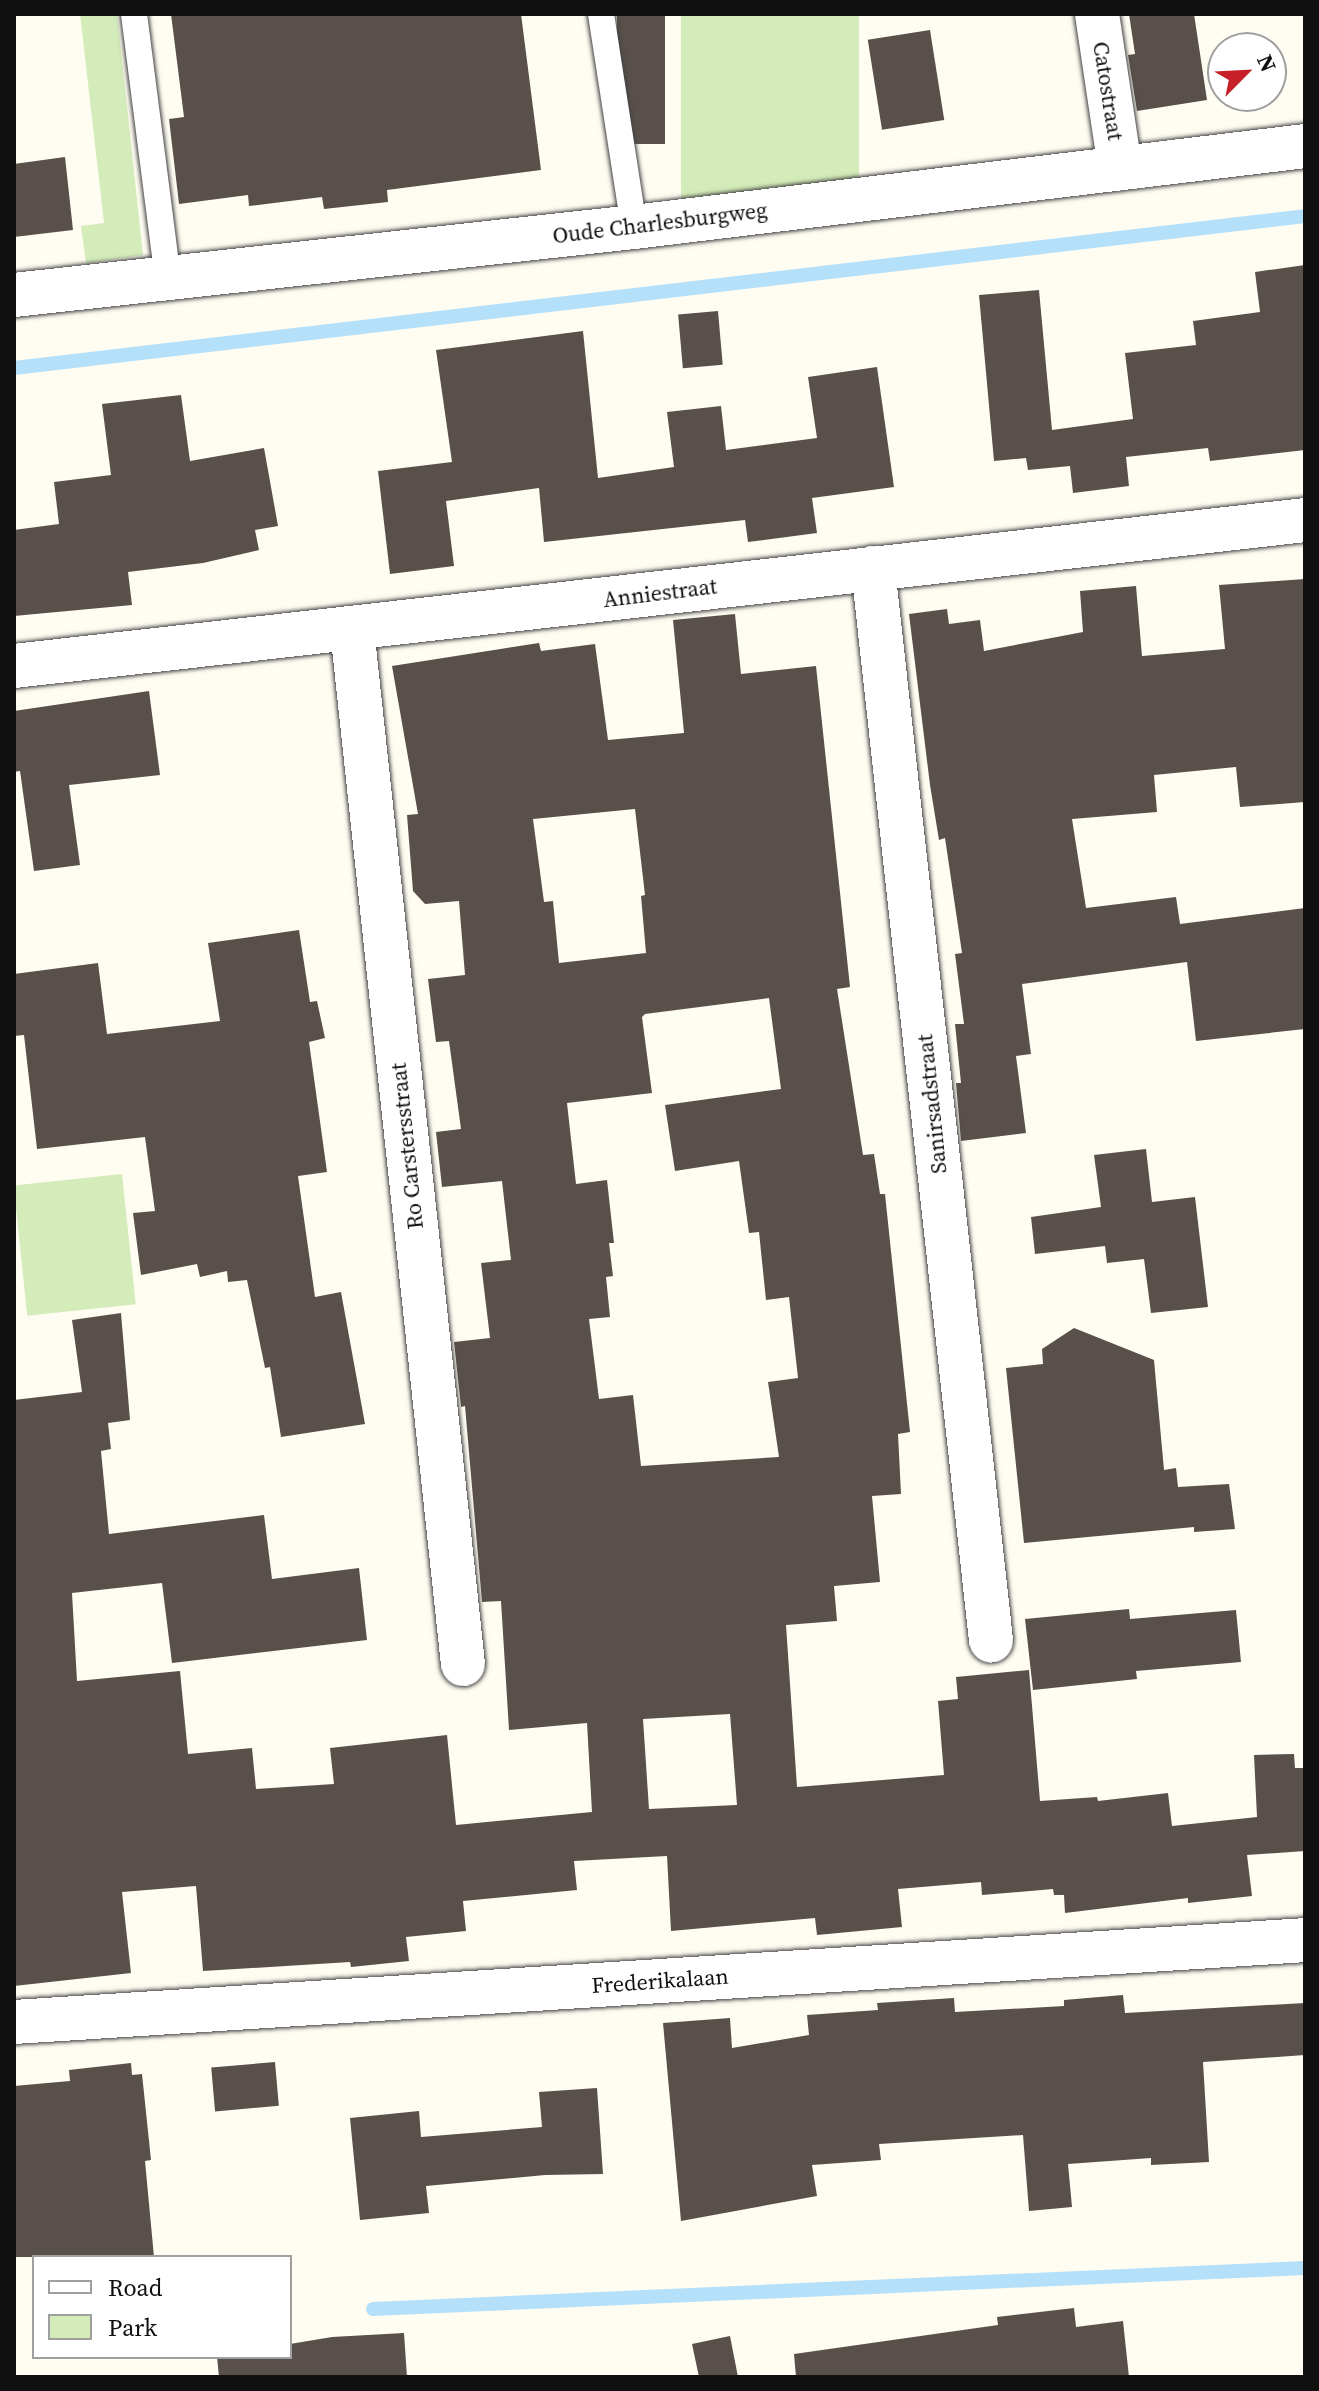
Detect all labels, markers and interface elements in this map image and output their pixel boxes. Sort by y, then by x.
north arrow [1207,32,1287,112]
street label: Catostraat [1087,40,1129,142]
text: N [1250,50,1284,76]
street label: Oude Charlesburgweg [551,197,769,249]
street label: Anniestraat [602,573,718,613]
street label: Sanirsadstraat [912,1033,952,1175]
street label: Ro Carstersstraat [385,1061,429,1231]
street label: Frederikalaan [591,1963,729,1999]
legend [32,2255,292,2359]
text: Road [108,2271,162,2304]
text: Park [108,2311,157,2344]

